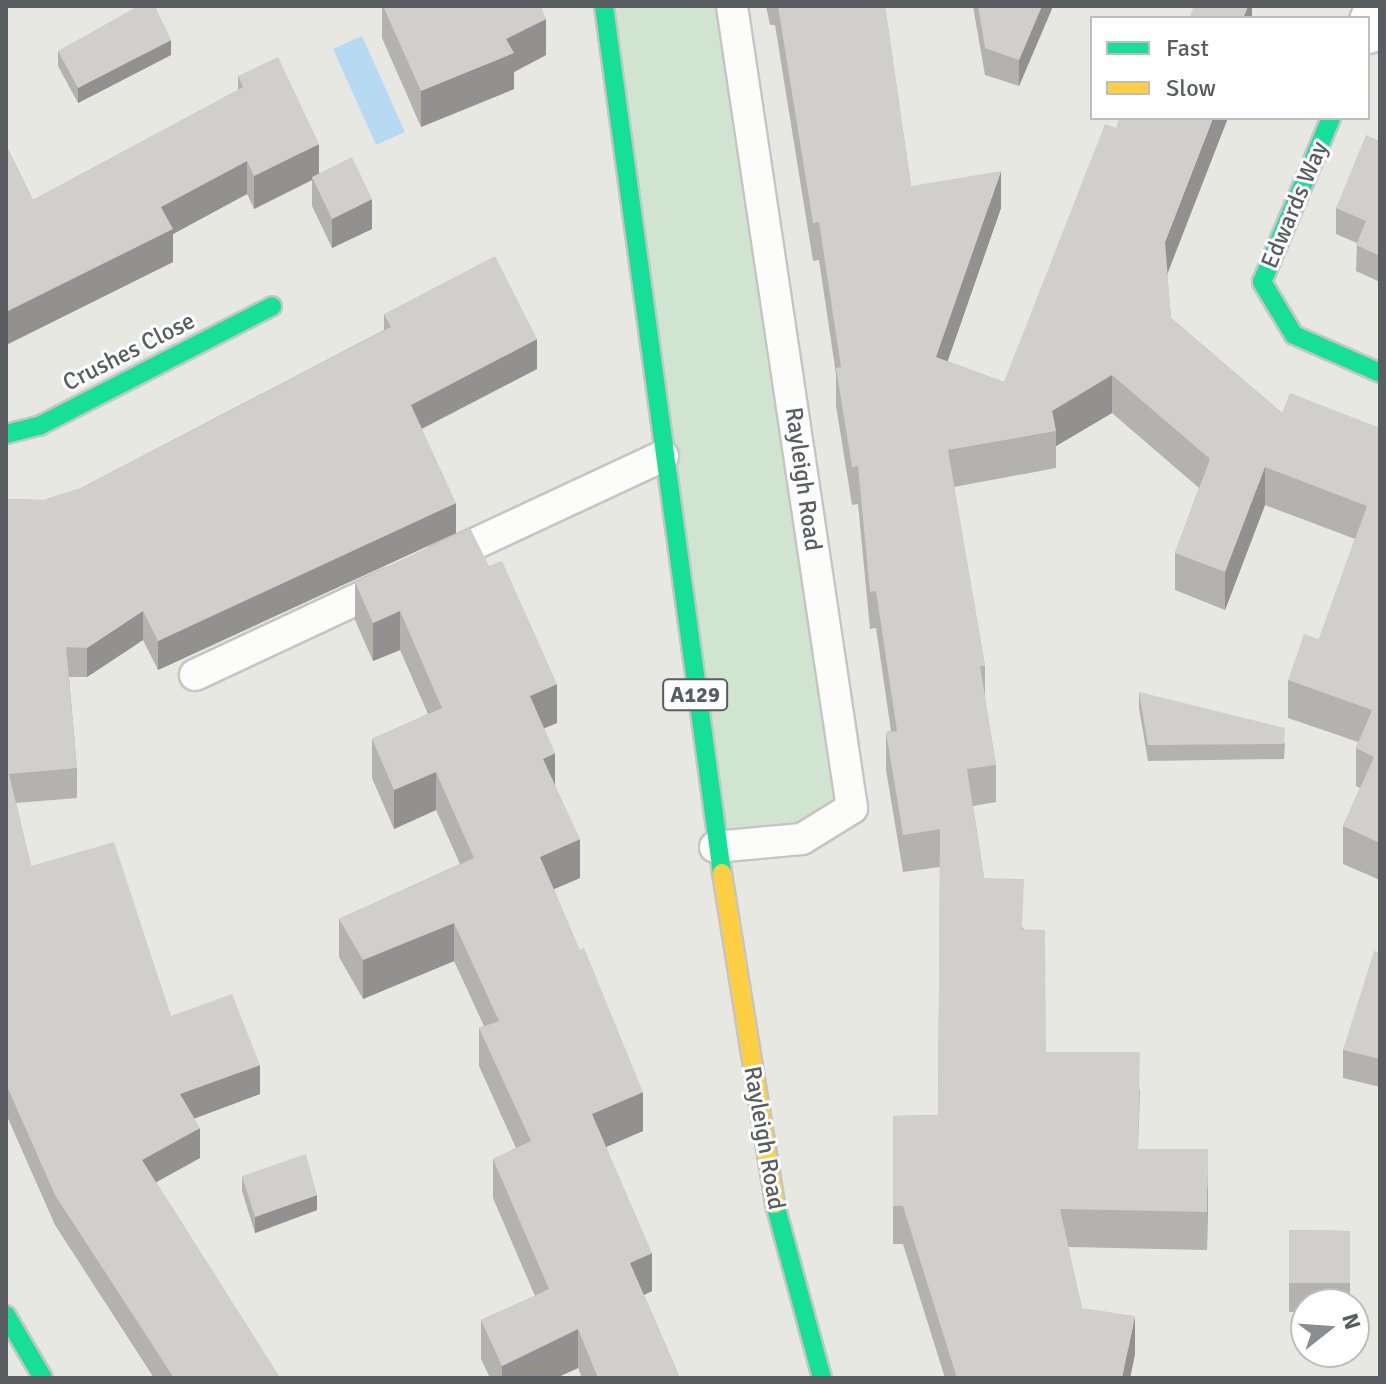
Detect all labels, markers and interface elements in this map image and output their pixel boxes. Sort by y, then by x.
legend [1090,16,1370,120]
text: Fast [1166,33,1209,63]
text: Slow [1166,73,1216,103]
street label: Edwards Way [1255,137,1335,273]
street label: Crushes Close [58,306,200,398]
street label: Rayleigh Road [779,405,827,553]
road number: A129 [661,677,729,713]
street label: Rayleigh Road [737,1064,791,1212]
north arrow [1290,1288,1370,1368]
text: N [1336,1310,1367,1333]

